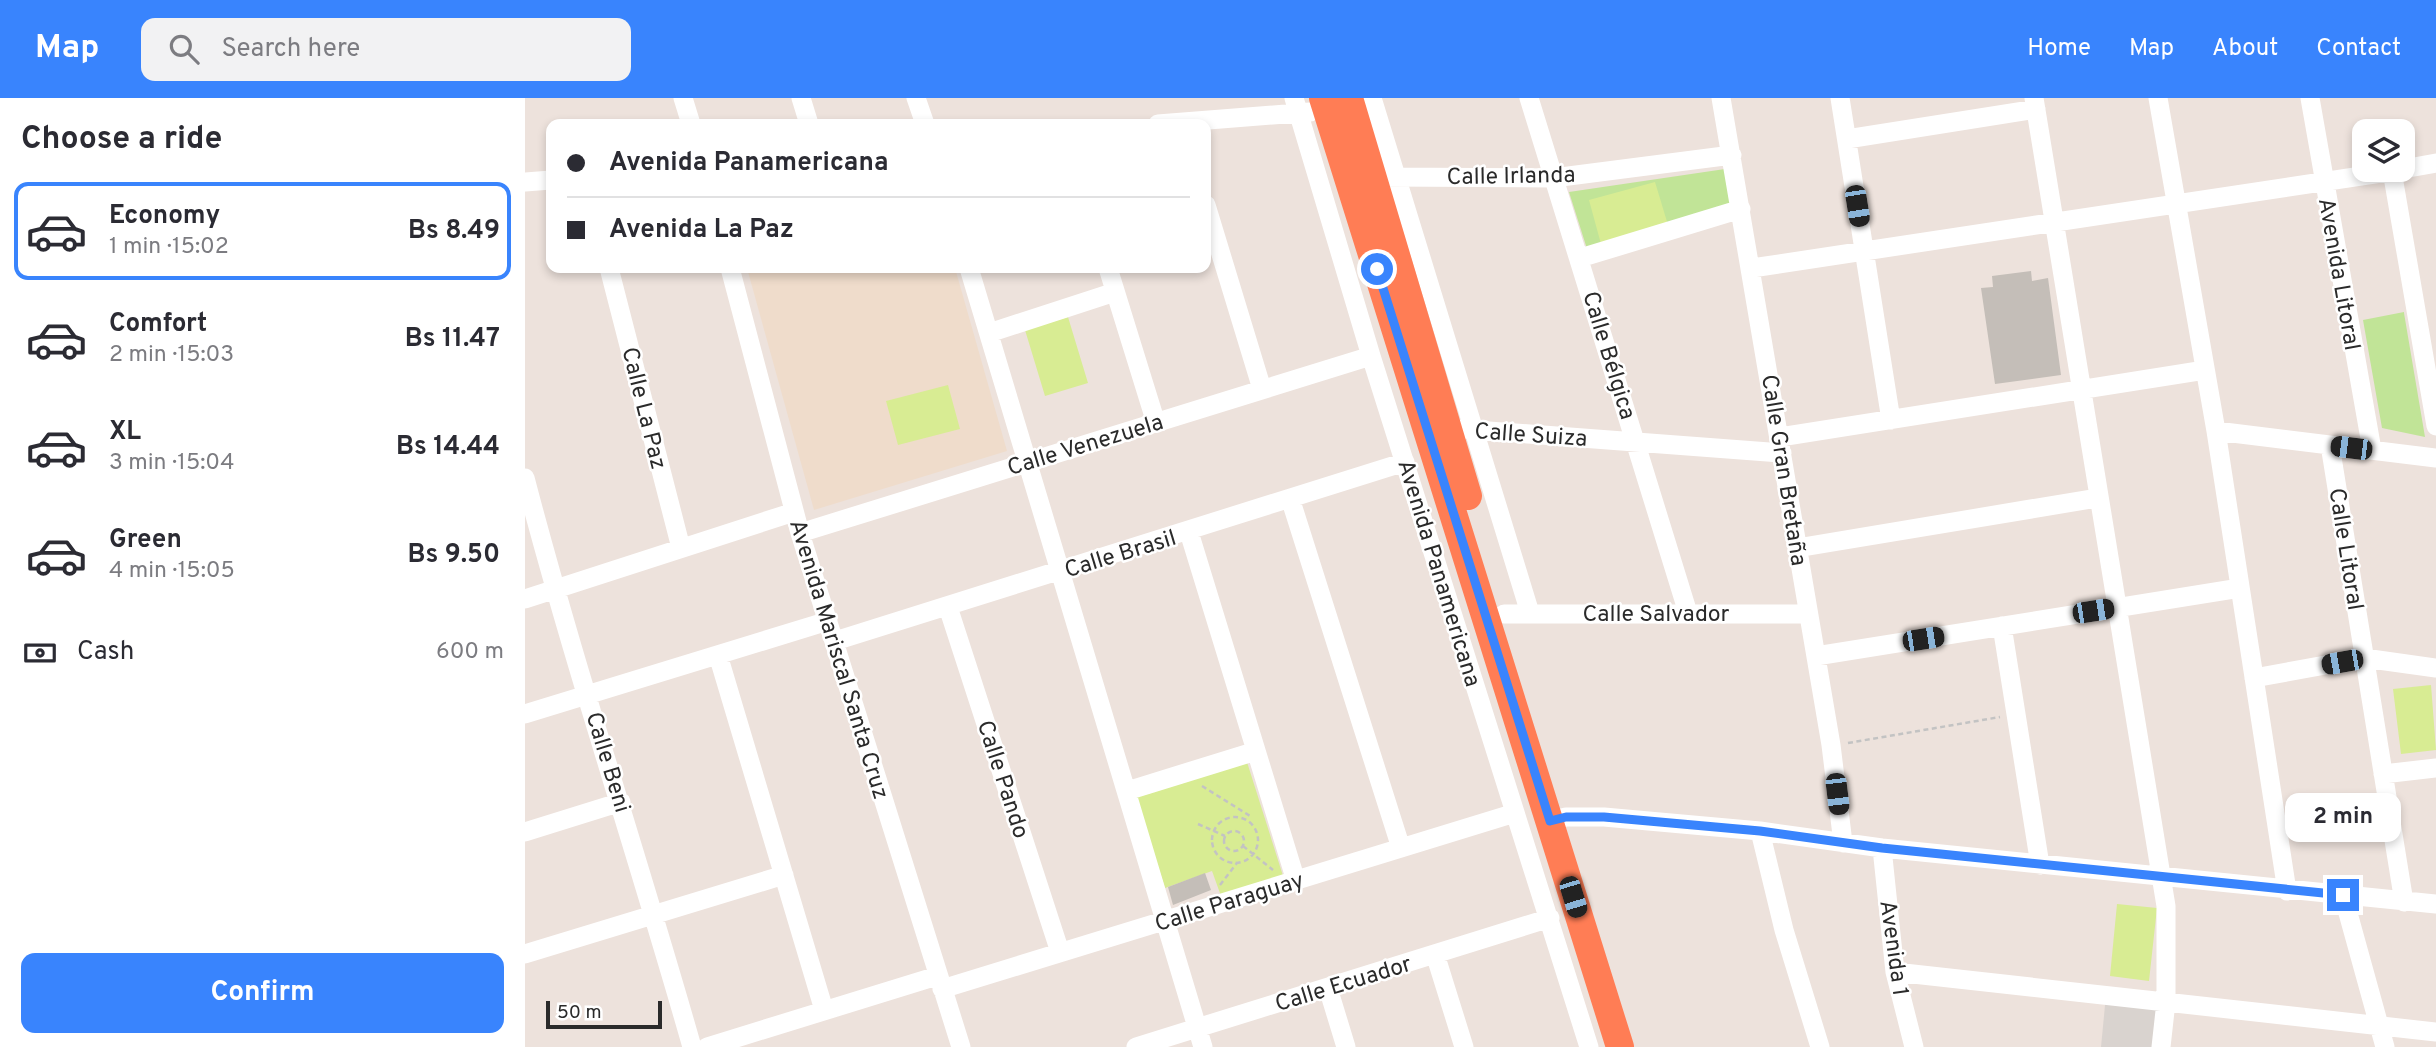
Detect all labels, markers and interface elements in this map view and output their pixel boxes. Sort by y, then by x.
search box [141,18,631,81]
text: Map [35,28,99,70]
icon: search [165,30,203,68]
text: Search here [221,33,360,66]
text: Home [2027,34,2091,64]
text: Map [2129,34,2174,64]
text: About [2212,34,2278,64]
text: Contact [2316,34,2401,64]
map controls [2352,119,2415,182]
button: layers [2352,119,2415,182]
text: Choose a ride [21,120,222,160]
text: Avenida Panamericana [609,147,888,180]
street label: Calle Irlanda [1446,162,1576,193]
car [1844,184,1871,228]
street label: Avenida Litoral [2310,196,2365,353]
icon: car [25,200,88,263]
text: Economy [109,200,220,233]
text: Avenida La Paz [609,214,794,247]
text: Bs 8.49 [408,215,500,248]
text: 1 min · 15:02 [109,233,229,262]
route start [1361,253,1393,285]
street label: Calle Bélgica [1574,288,1641,423]
icon: car [25,308,88,371]
text: Comfort [109,308,207,341]
text: Bs 11.47 [405,323,500,356]
text: 2 min · 15:03 [109,341,234,370]
street label: Calle La Paz [613,344,672,473]
street label: Calle Gran Bretaña [1753,373,1812,568]
street label: Calle Venezuela [1004,409,1167,484]
icon: car [25,416,88,479]
text: XL [109,416,141,449]
street label: Calle Suiza [1473,418,1588,455]
text: Bs 14.44 [396,431,500,464]
car [2329,435,2374,461]
text: 3 min · 15:04 [109,449,234,478]
street label: Avenida Panamericana [1389,457,1486,691]
street label: Calle Litoral [2321,486,2368,613]
street label: Avenida Mariscal Santa Cruz [781,516,894,803]
icon: car [25,524,88,587]
text: Green [109,524,182,557]
street label: Calle Brasil [1061,525,1180,586]
text: Bs 9.50 [408,539,500,572]
text: 4 min · 15:05 [109,557,235,586]
car [2071,597,2116,625]
street label: Calle Salvador [1582,601,1730,630]
car [1901,625,1946,653]
icon: cash [21,634,59,672]
text: Cash [77,636,134,669]
text: 600 m [436,638,504,667]
car [2320,648,2365,676]
street label: Calle Beni [578,709,636,816]
street label: Calle Pando [969,717,1034,842]
car [1825,772,1850,816]
callout: 2 min [2285,794,2401,842]
text: 2 min [2313,803,2373,832]
street label: Calle Paraguay [1152,867,1308,940]
car [1557,874,1590,920]
route end [2327,879,2359,911]
street label: Avenida 1 [1871,899,1914,998]
street label: Calle Ecuador [1272,951,1416,1020]
button: Confirm [21,953,504,1033]
scale bar [546,998,661,1030]
text: 50 m [557,1001,602,1025]

